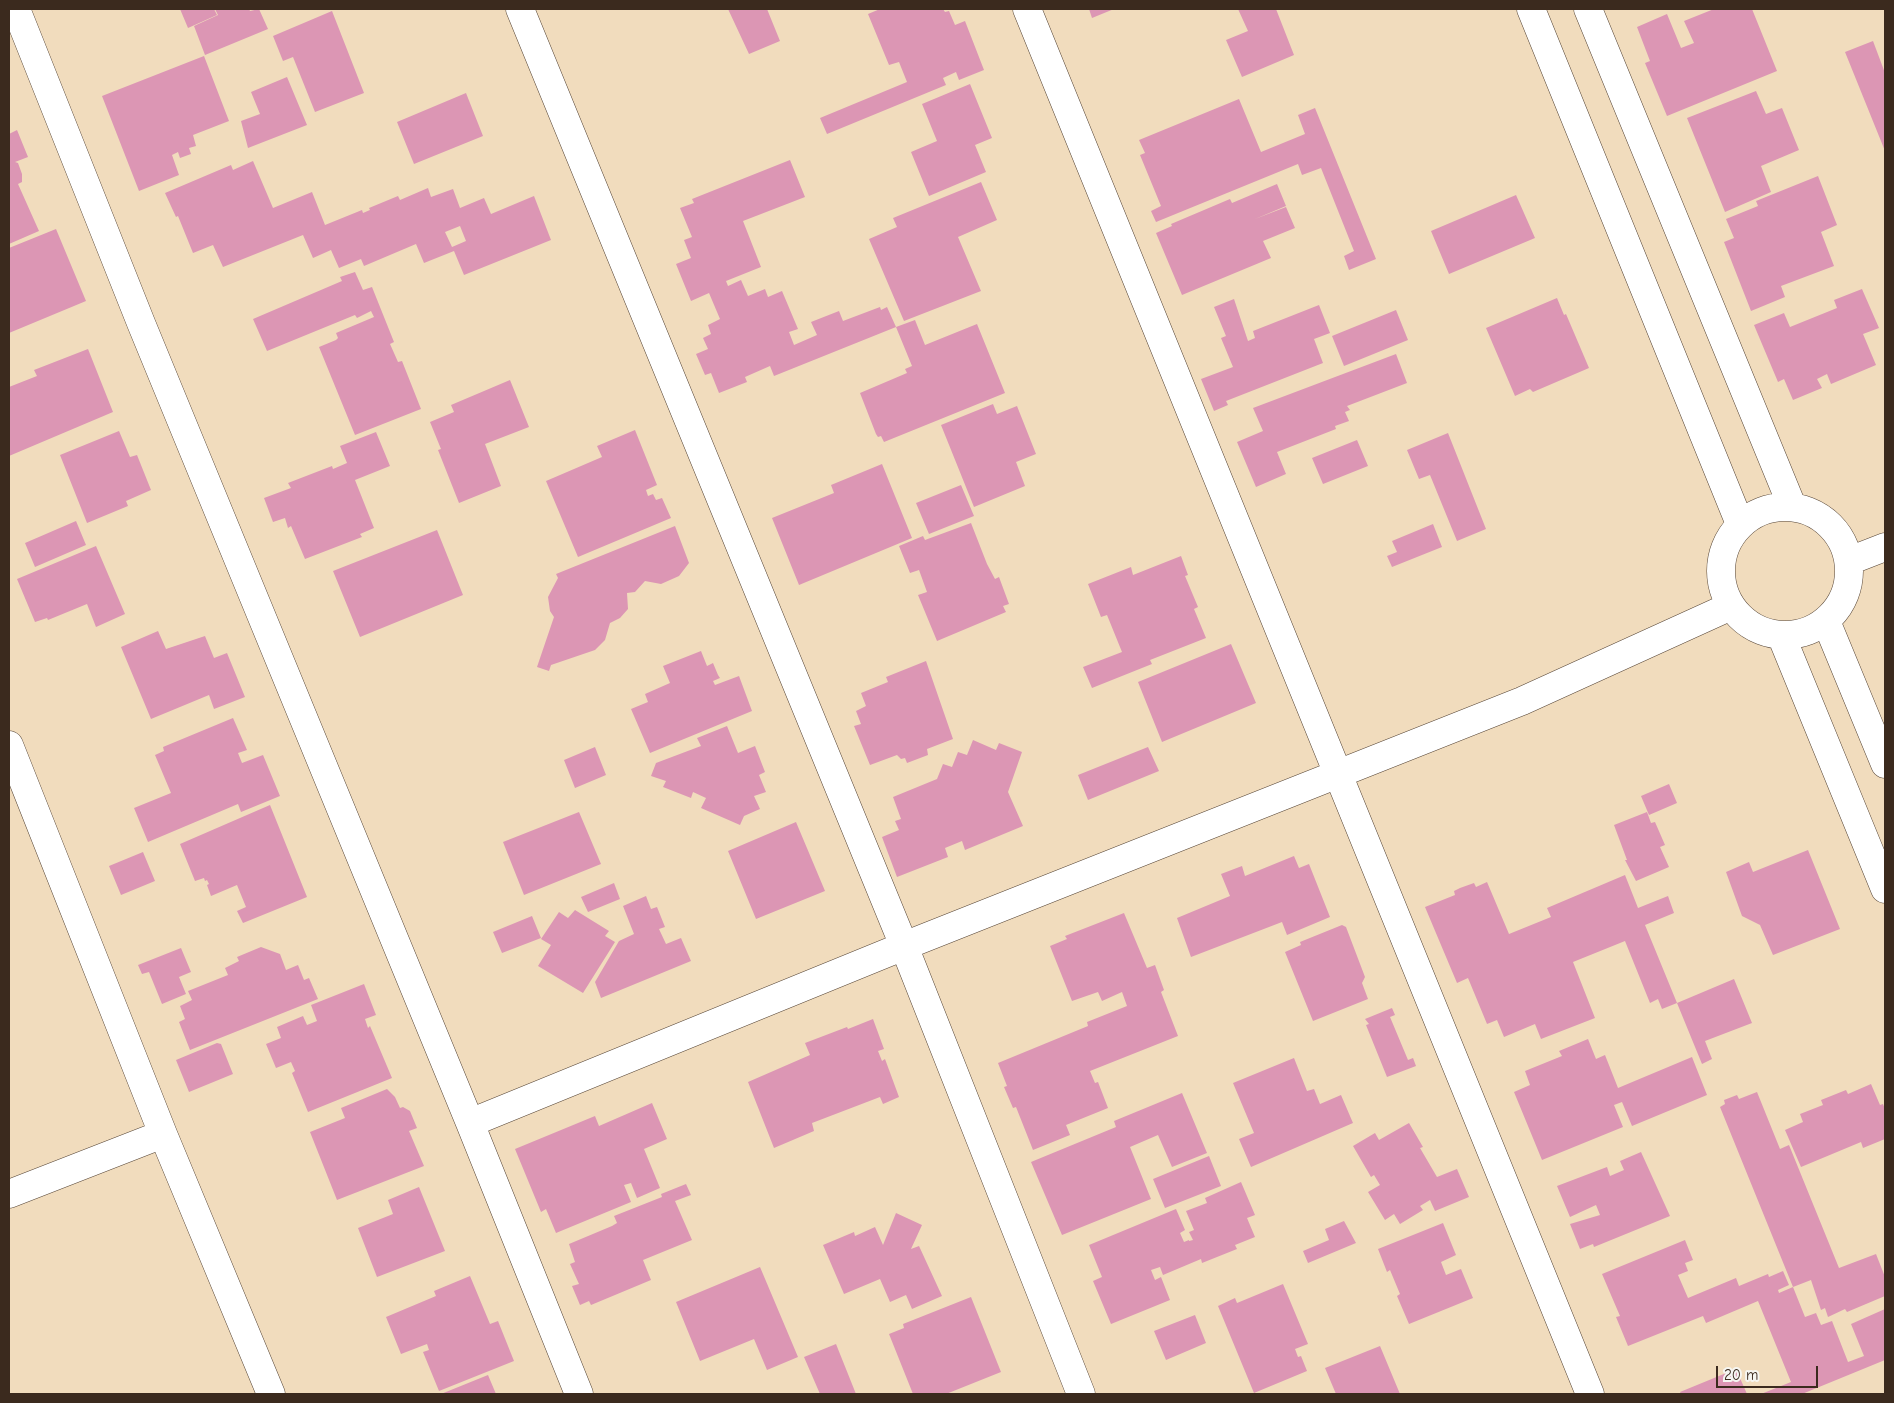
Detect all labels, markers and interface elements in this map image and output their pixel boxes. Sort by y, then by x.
scale bar [1719,1356,1822,1388]
text: 20 m [1724,1366,1758,1384]

